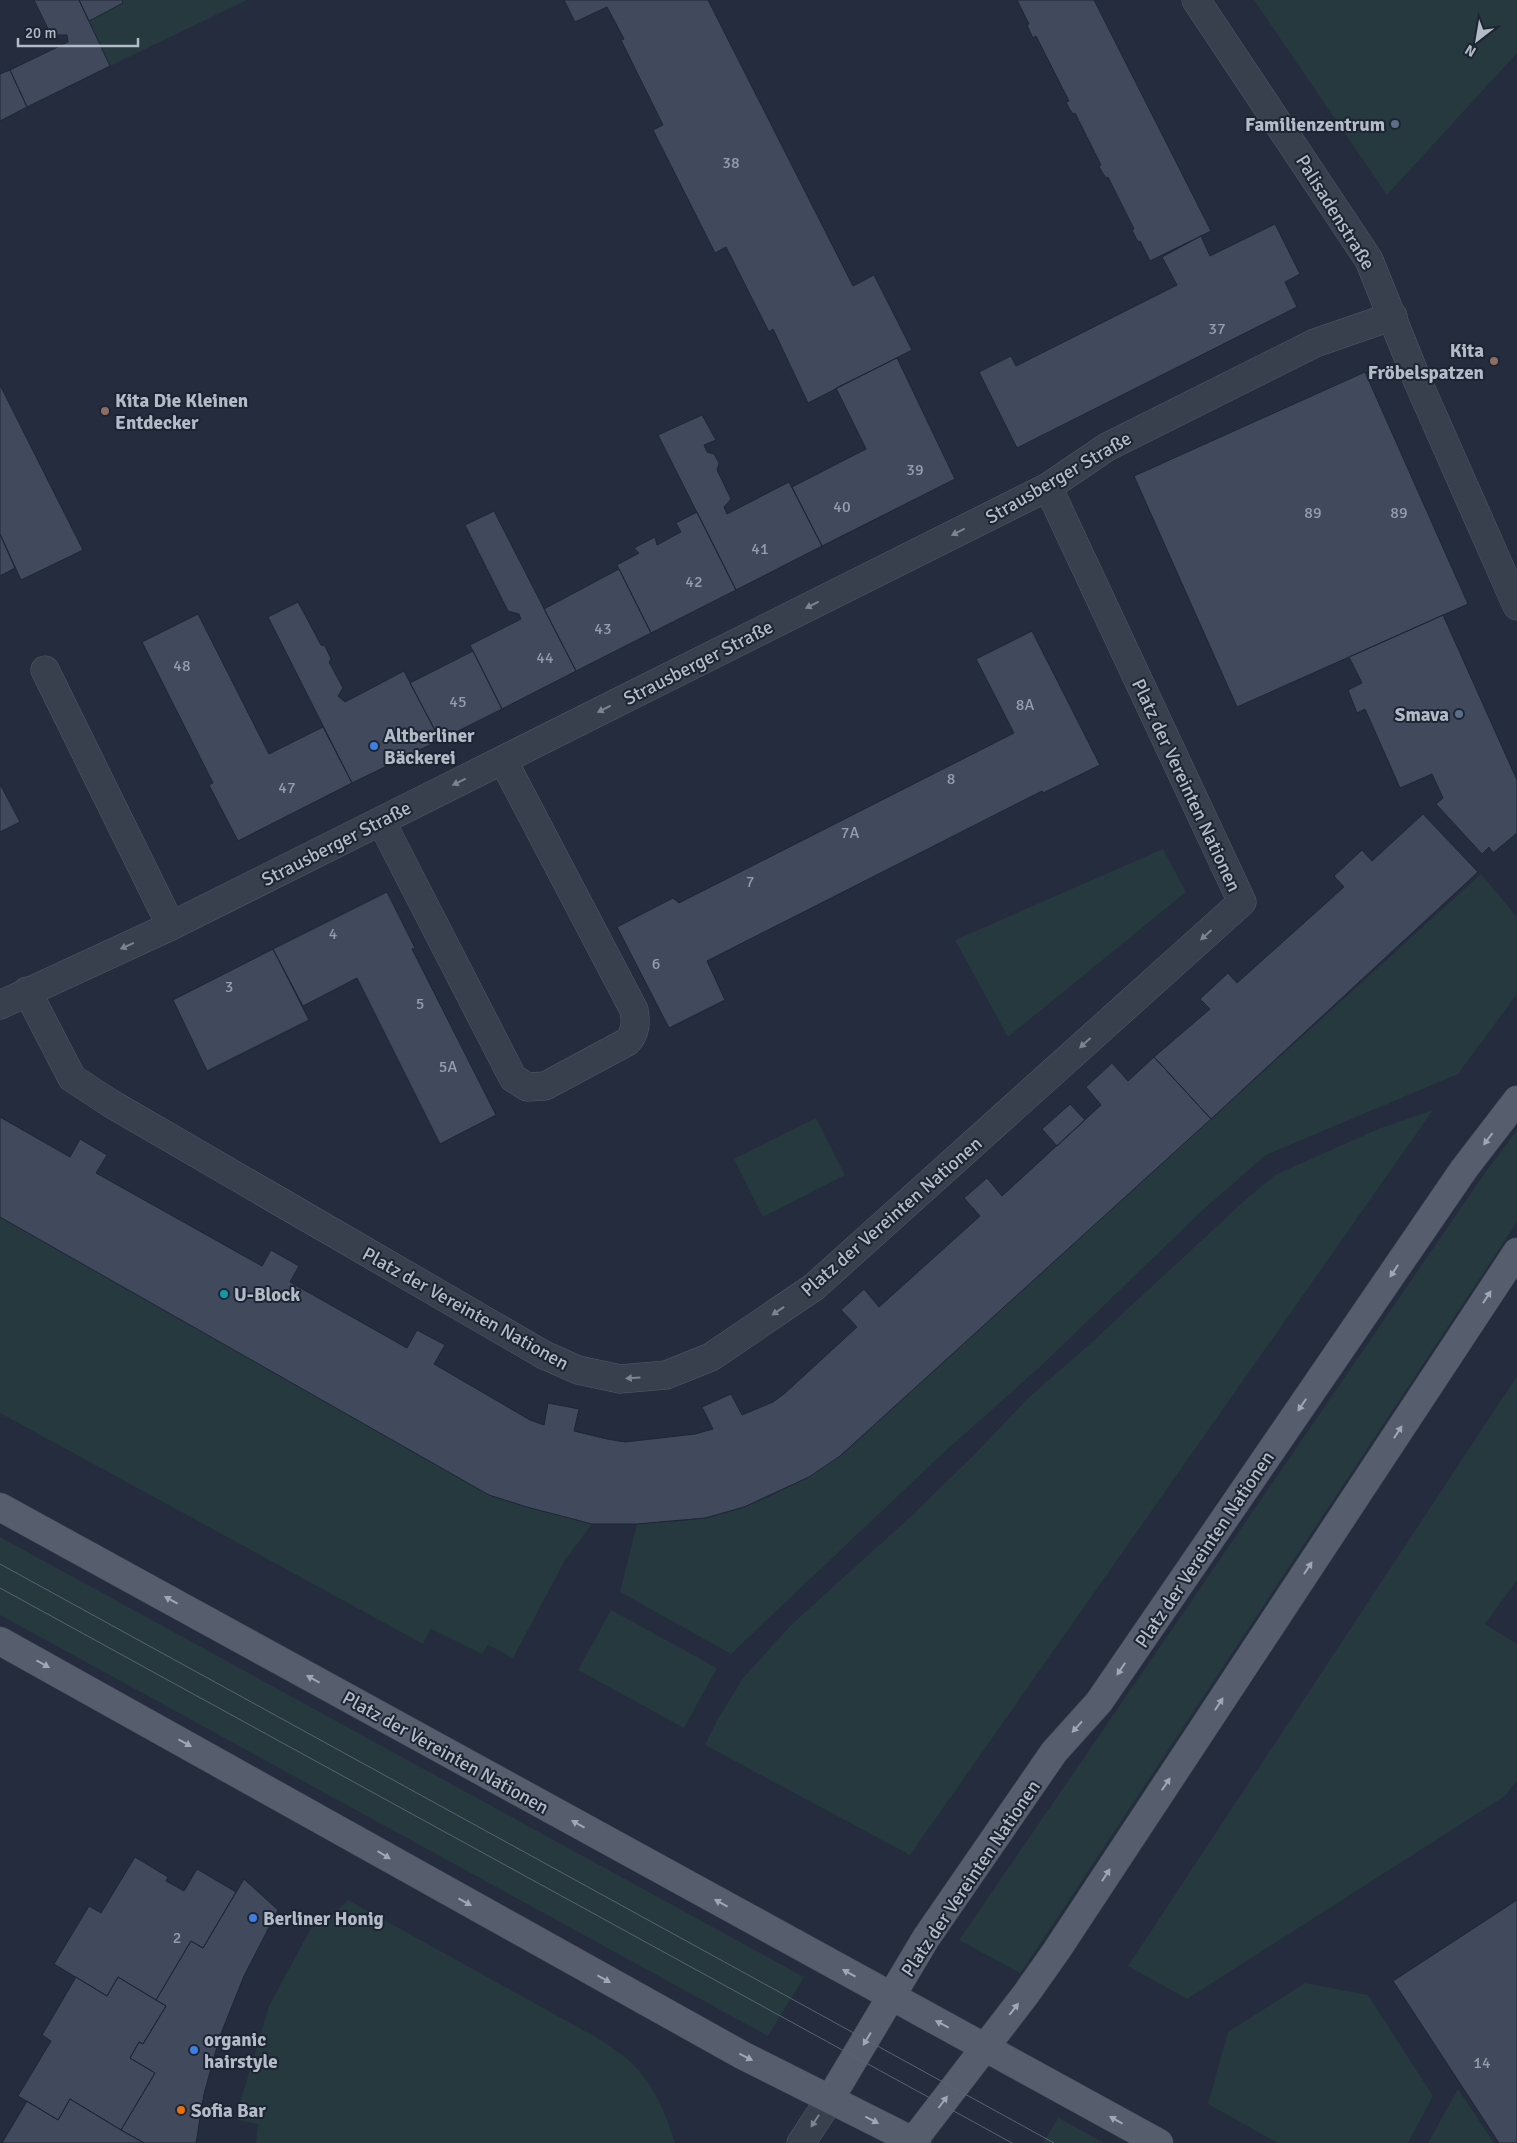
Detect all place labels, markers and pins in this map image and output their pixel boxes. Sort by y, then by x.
place label: Familienzentrum [1245,113,1385,137]
marker: Familienzentrum [1389,118,1401,130]
place label: Kita Fröbelspatzen [1368,339,1484,385]
marker: Kita Fröbelspatzen [1488,355,1500,367]
place label: Kita Die Kleinen Entdecker [115,389,248,435]
marker: Kita Die Kleinen Entdecker [99,405,111,417]
place label: Smava [1395,703,1449,727]
marker: Smava [1453,708,1465,720]
place label: Altberliner Bäckerei [384,724,475,770]
marker: Altberliner Bäckerei [368,740,380,752]
place label: U-Block [234,1283,300,1307]
marker: U-Block [218,1288,230,1300]
place label: Berliner Honig [263,1907,384,1931]
marker: Berliner Honig [247,1912,259,1924]
place label: organic hairstyle [204,2028,278,2074]
marker: organic hairstyle [188,2044,200,2056]
place label: Sofia Bar [191,2099,266,2123]
marker: Sofia Bar [175,2104,187,2116]

